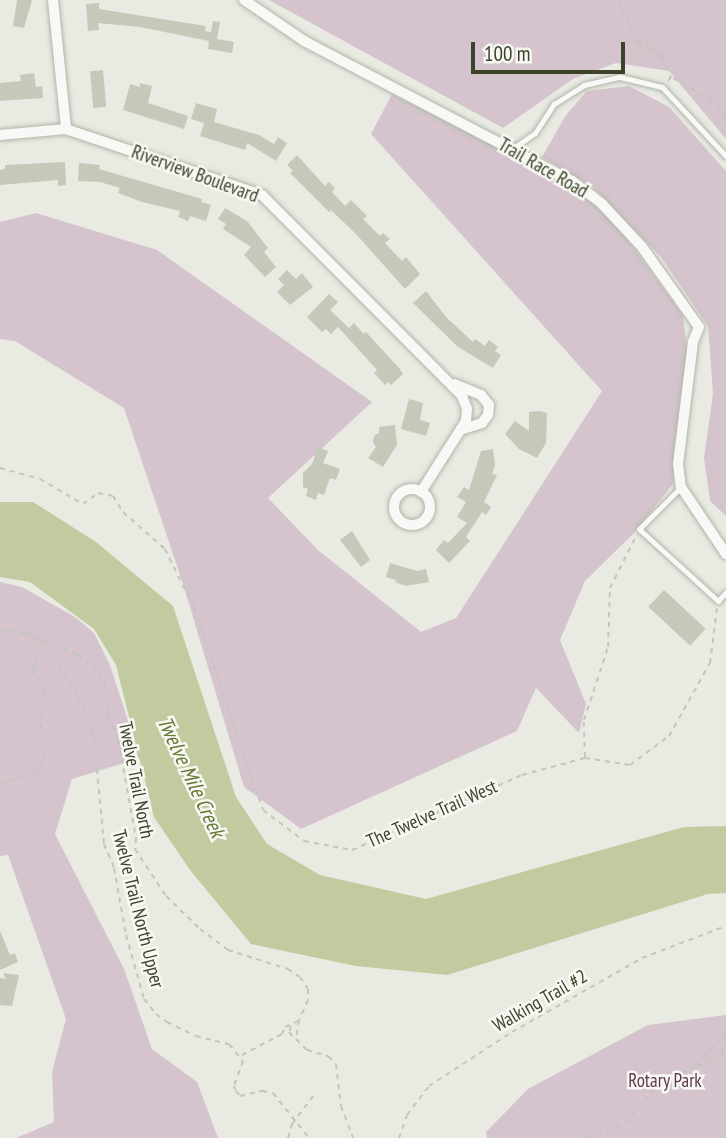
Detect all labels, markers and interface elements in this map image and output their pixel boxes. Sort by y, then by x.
scale bar [474,28,628,72]
text: 100 m [484,40,530,67]
street label: Trail Race Road [494,133,592,203]
street label: Riverview Boulevard [128,140,262,208]
water label: Twelve Mile Creek [152,712,230,842]
street label: Twelve Trail North [113,719,159,841]
street label: The Twelve Trail West [363,775,501,853]
street label: Twelve Trail North Upper [107,827,169,991]
street label: Walking Trail #2 [489,965,591,1037]
park label: Rotary Park [628,1070,702,1092]

